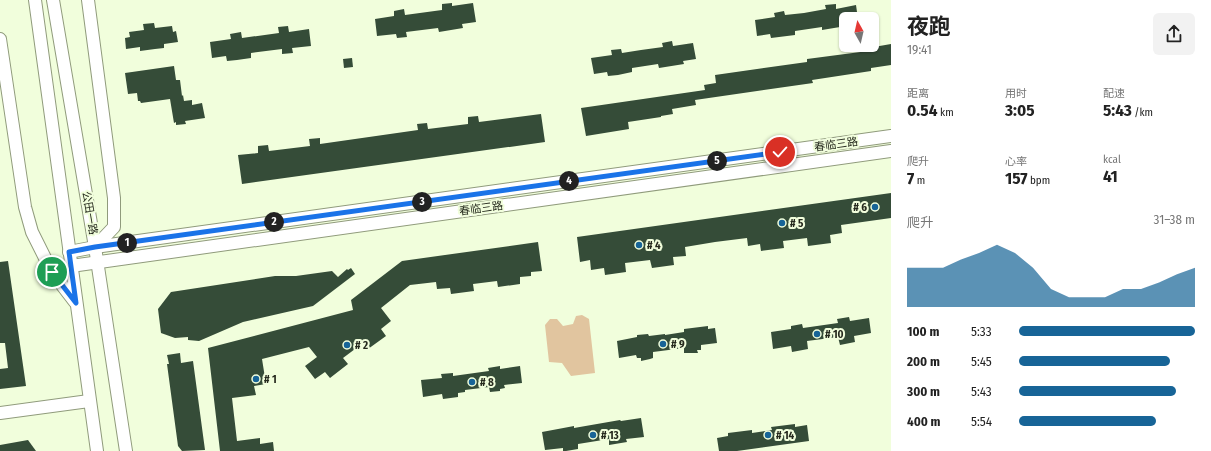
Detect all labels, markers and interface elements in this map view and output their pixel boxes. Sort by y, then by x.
north arrow [839,12,879,52]
map controls [839,12,879,52]
text: 夜跑 [907,13,951,40]
button: share [1153,13,1195,55]
text: 19:41 [907,42,932,57]
text: 距离 [907,87,929,100]
text: 用时 [1005,87,1027,100]
text: 配速 [1103,87,1125,100]
text: 0.54 [907,100,937,121]
text: 3:05 [1005,100,1035,121]
text: 5:43 [1103,100,1132,121]
text: km [937,106,954,119]
text: /km [1132,106,1153,119]
pin [763,135,797,169]
street label: 春临三路 [813,135,859,154]
icon: check [769,141,791,163]
pin: 5 [707,151,727,171]
text: kcal [1103,153,1121,166]
text: 5 [714,154,720,167]
text: 爬升 [907,155,929,168]
text: 心率 [1005,155,1027,168]
text: 41 [1103,166,1118,187]
text: 7 [907,168,914,189]
text: 157 [1005,168,1027,189]
pin: 4 [559,171,579,191]
text: 4 [566,174,572,187]
text: m [914,174,925,187]
text: bpm [1027,174,1050,187]
street label: 公田一路 [79,190,100,236]
pin: 3 [412,192,432,212]
text: 3 [419,195,425,208]
street label: 春临三路 [458,199,504,218]
place label: # 6 [853,201,867,214]
marker: # 6 [870,202,880,212]
pin: 2 [264,212,284,232]
text: 31–38 m [1154,212,1195,227]
text: 2 [271,215,277,228]
text: 爬升 [907,215,933,230]
place label: # 5 [790,217,804,230]
marker: # 5 [777,218,787,228]
pin: 1 [117,233,137,253]
text: 1 [125,236,129,249]
place label: # 4 [647,239,661,252]
marker: # 4 [634,240,644,250]
pin [35,255,69,289]
icon: arrive [41,261,63,283]
text: 100 m [907,324,939,339]
text: 5:33 [971,324,992,339]
place label: # 10 [825,328,844,341]
marker: # 10 [812,329,822,339]
place label: # 9 [671,338,685,351]
place label: # 2 [355,339,368,352]
marker: # 9 [658,339,668,349]
marker: # 2 [342,340,352,350]
text: 200 m [907,354,940,369]
text: 5:45 [971,354,992,369]
place label: # 1 [264,373,277,386]
marker: # 1 [251,374,261,384]
place label: # 8 [480,376,494,389]
marker: # 8 [467,377,477,387]
text: 300 m [907,384,940,399]
text: 5:43 [971,384,992,399]
text: 400 m [907,414,941,429]
text: 5:54 [971,414,992,429]
place label: # 13 [601,429,619,442]
place label: # 14 [776,429,795,442]
marker: # 13 [588,430,598,440]
marker: # 14 [763,430,773,440]

